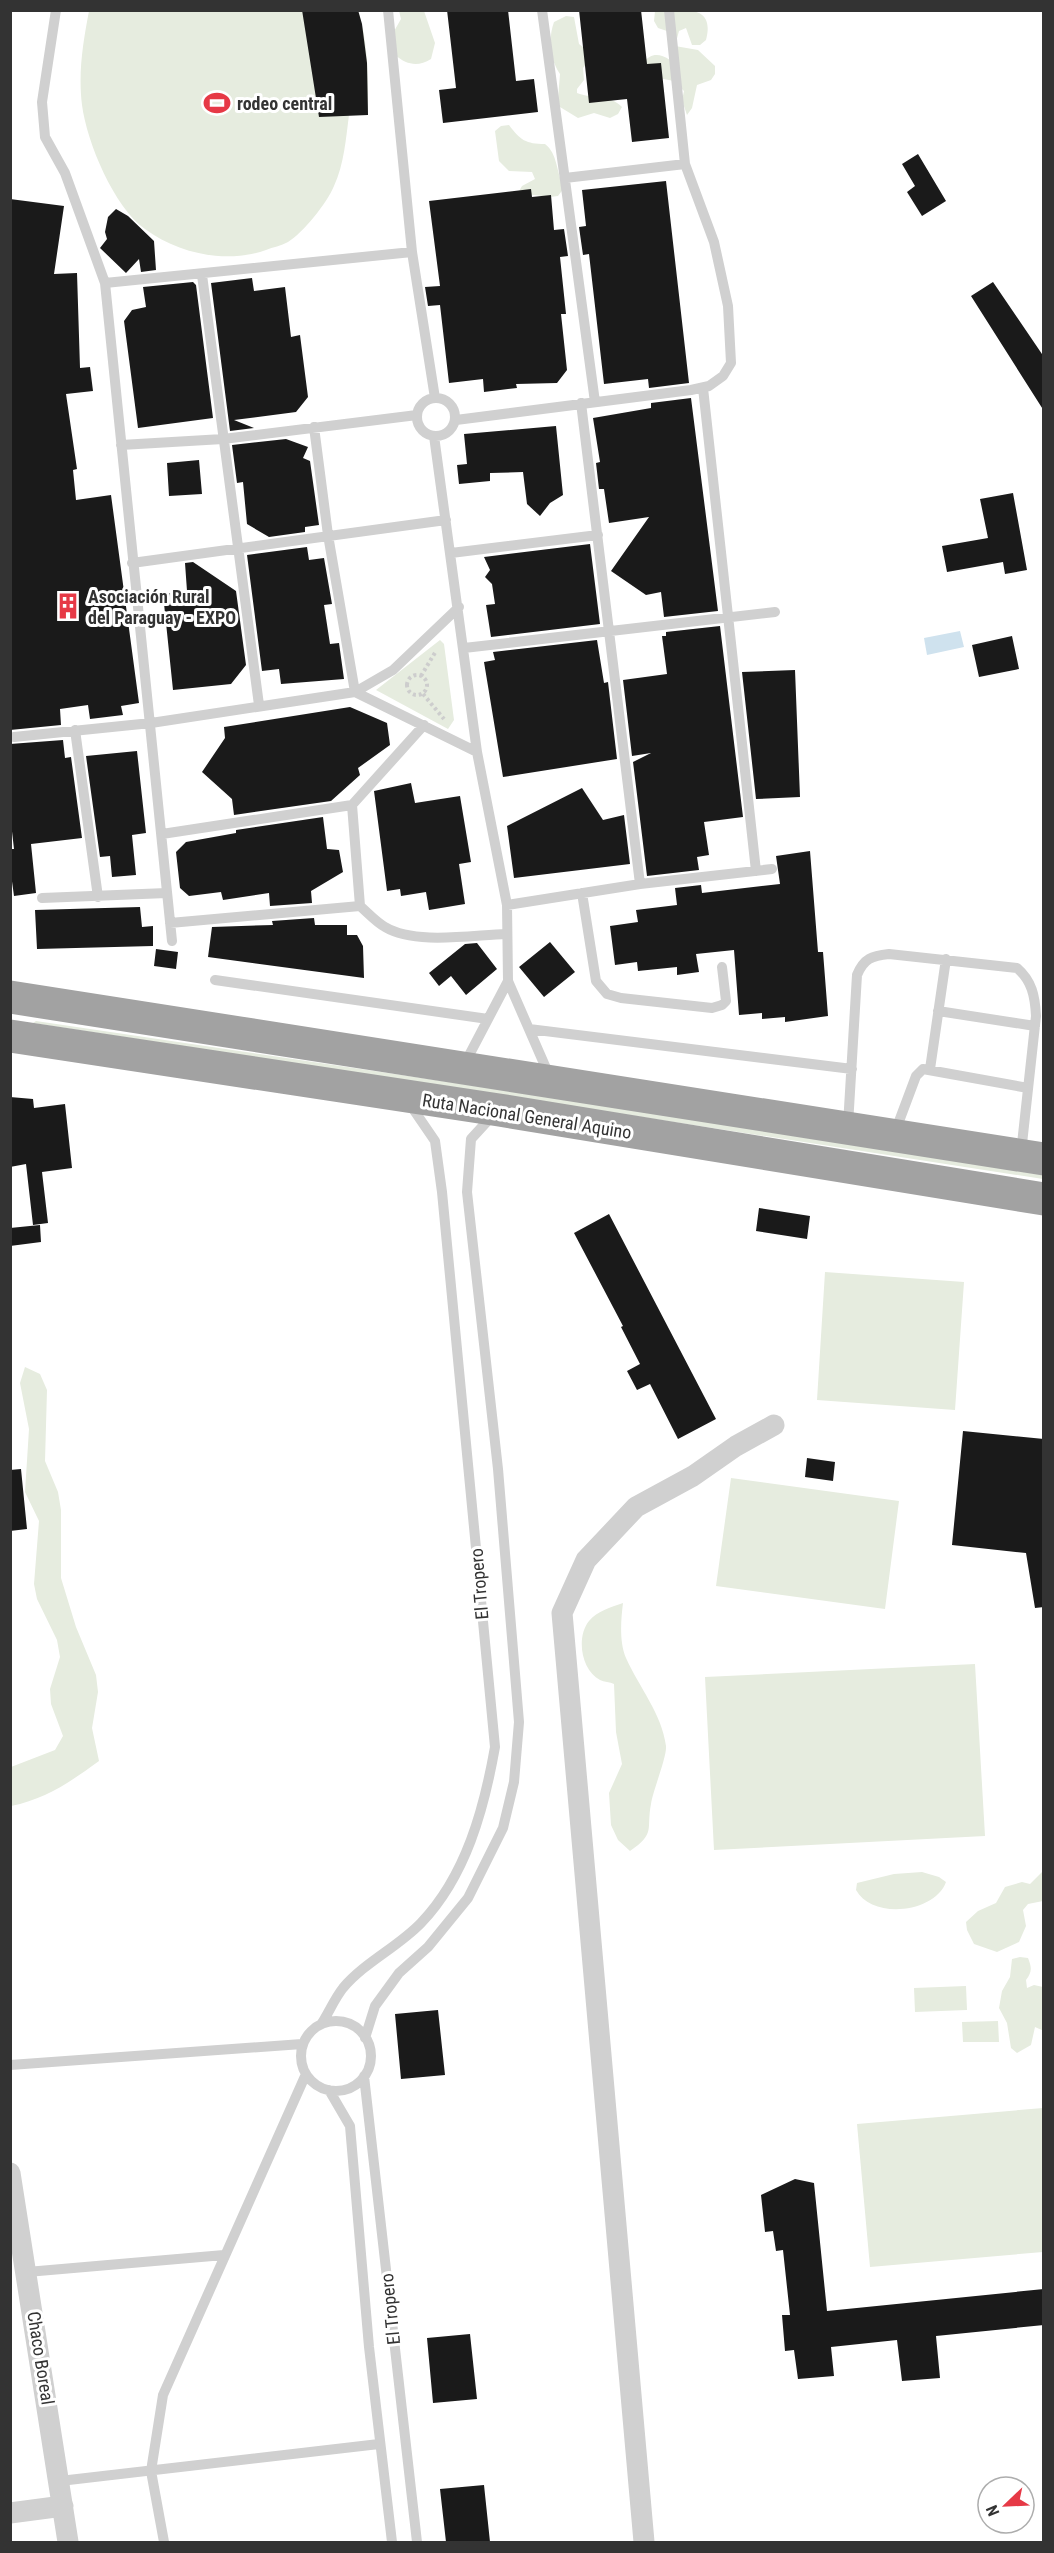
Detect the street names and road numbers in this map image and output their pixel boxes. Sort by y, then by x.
street label: Ruta Nacional General Aquino [421,1089,633,1143]
street label: El Tropero [465,1547,493,1621]
street label: El Tropero [376,2272,404,2346]
street label: Chaco Boreal [23,2310,59,2406]

